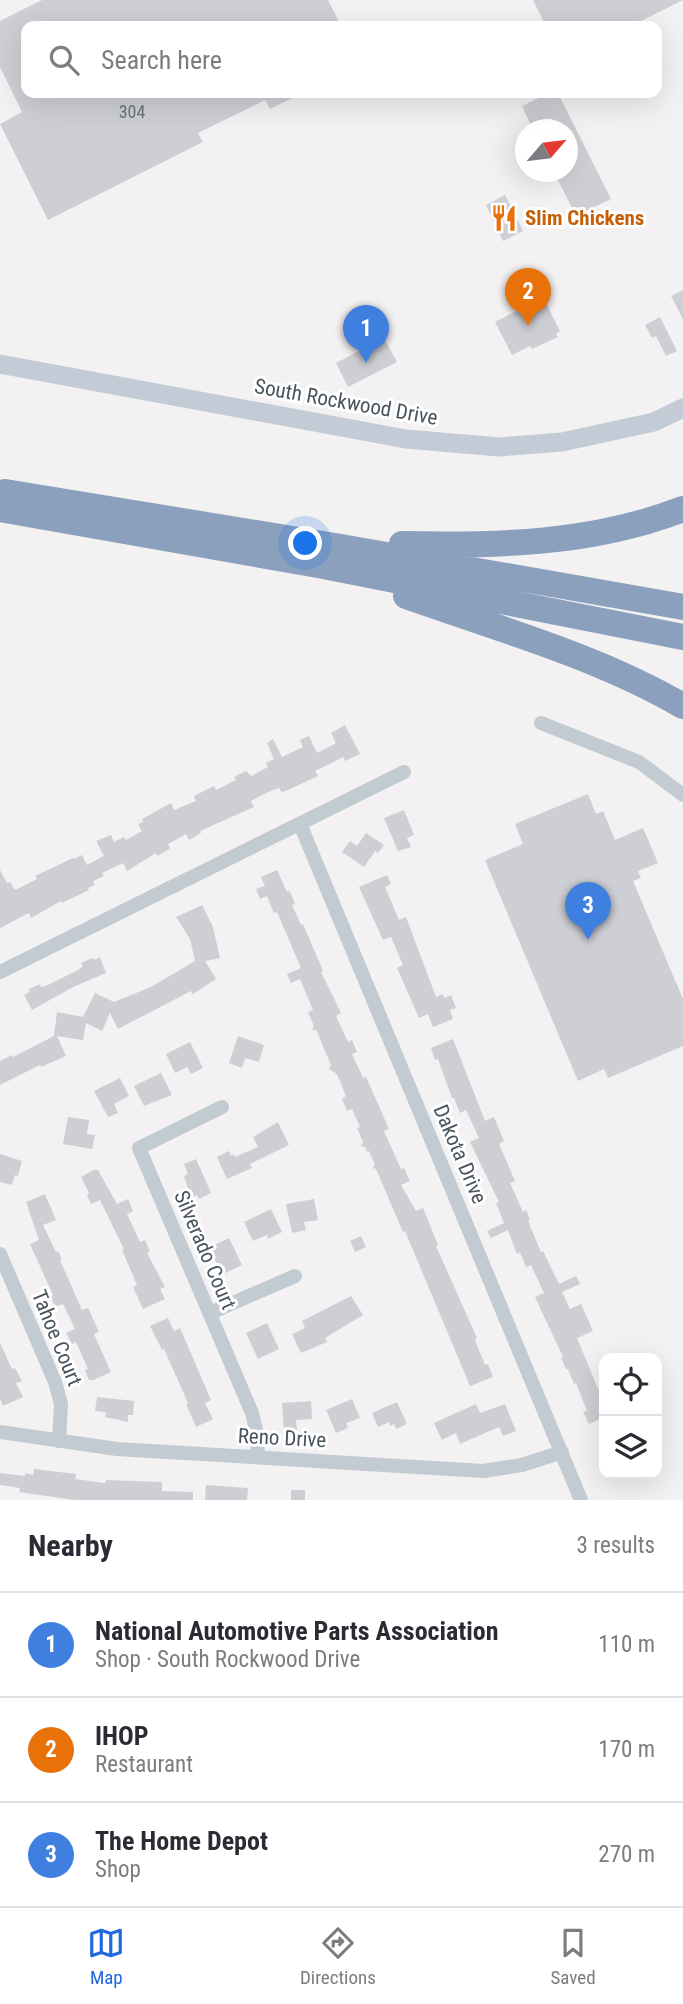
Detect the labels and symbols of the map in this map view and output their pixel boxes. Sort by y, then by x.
house number: 304 [119,101,145,122]
north arrow [515,119,578,182]
restaurant icon: Slim Chickens [489,203,519,233]
place label: Slim Chickens [525,206,644,230]
pin: 2 [505,268,551,326]
pin: 1 [343,305,389,363]
street label: South Rockwood Drive [253,374,440,430]
your location [288,526,322,560]
pin: 3 [565,882,611,940]
street label: Dakota Drive [428,1101,492,1207]
street label: Silverado Court [169,1187,241,1313]
street label: Tahoe Court [27,1287,87,1389]
street label: Reno Drive [237,1424,327,1452]

